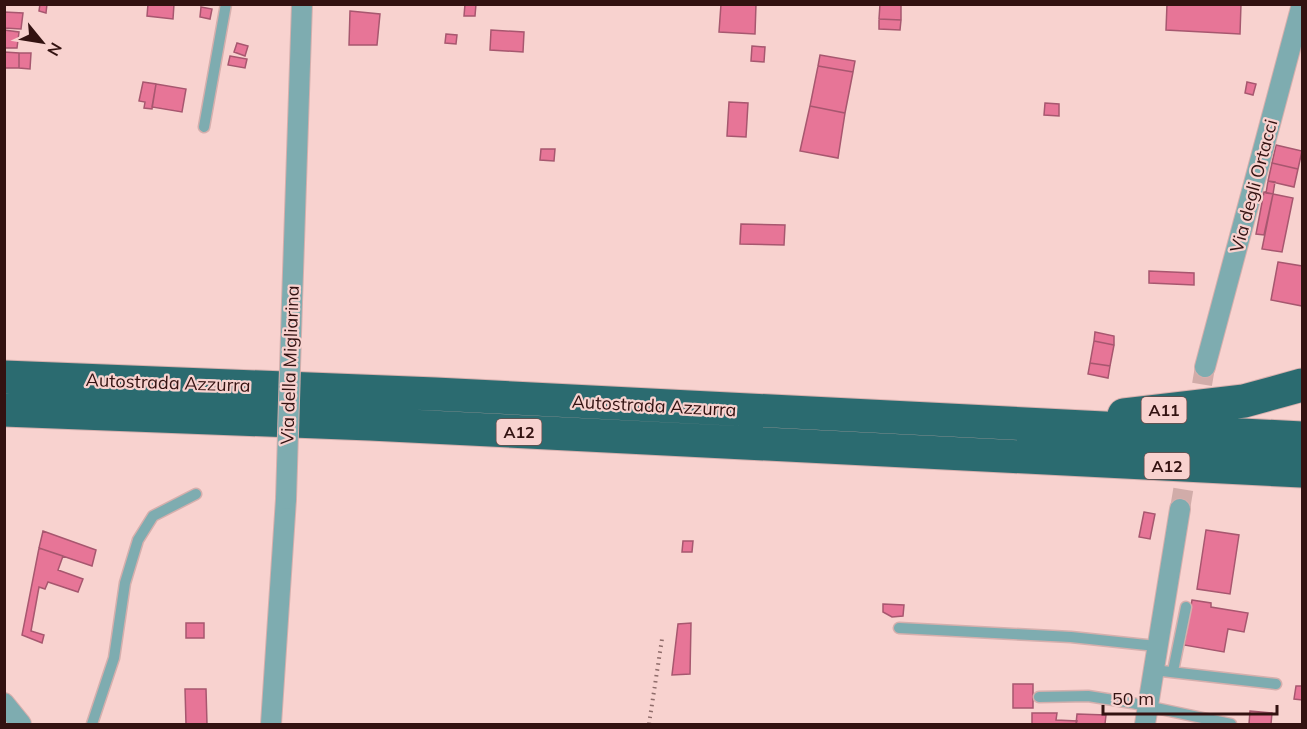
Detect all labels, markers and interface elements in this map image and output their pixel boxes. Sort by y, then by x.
north arrow [12,12,72,72]
text: N [43,39,67,60]
street label: Via degli Ortacci [1225,117,1282,255]
street label: Via della Migliarina [275,285,304,445]
street label: Autostrada Azzurra [85,368,251,397]
street label: Autostrada Azzurra [571,390,737,421]
road number: A11 [1142,397,1186,423]
road number: A12 [496,419,542,445]
road number: A12 [1144,453,1190,479]
scale bar [1103,678,1277,716]
text: 50 m [1112,687,1154,710]

